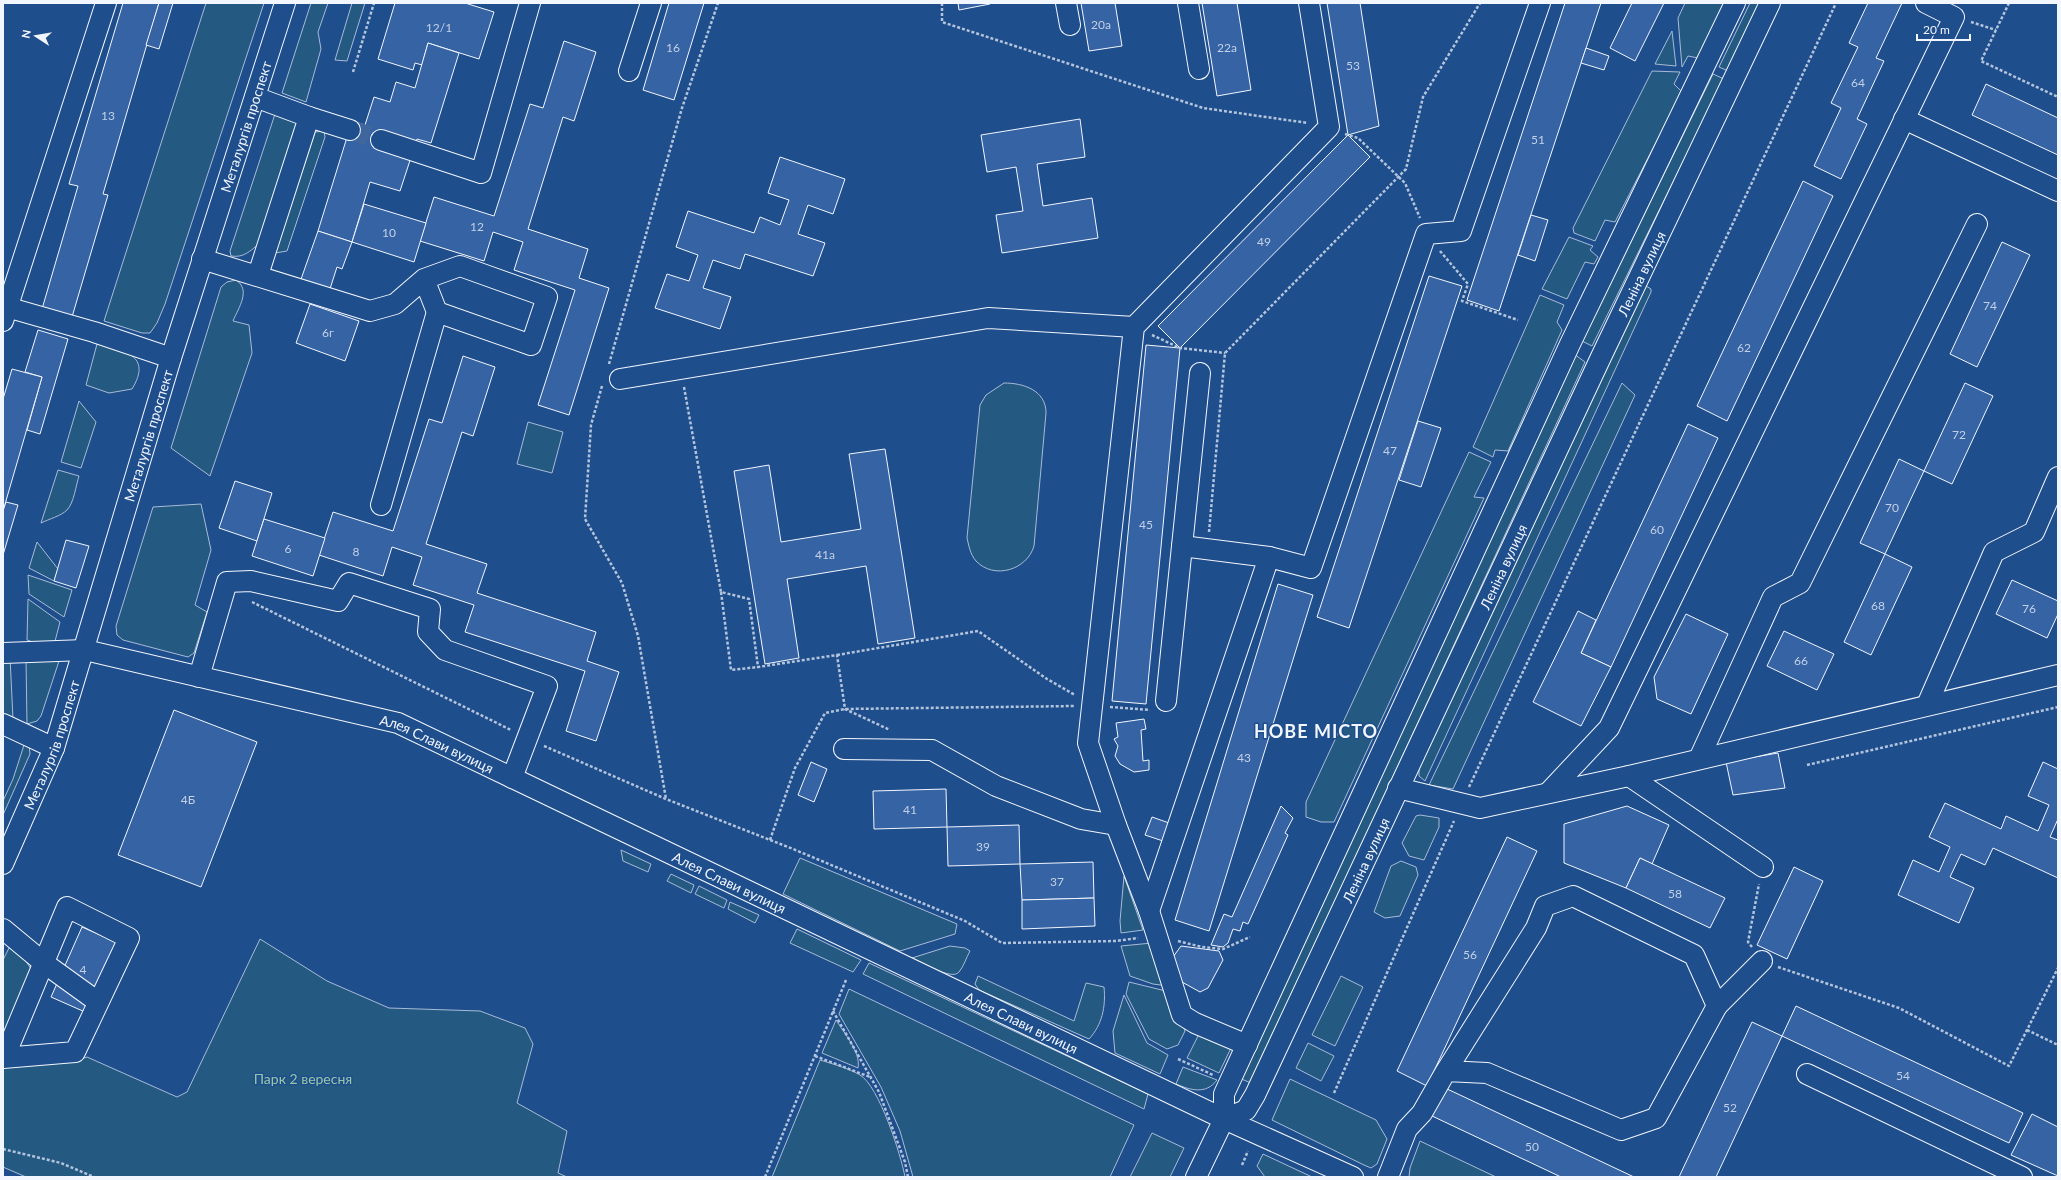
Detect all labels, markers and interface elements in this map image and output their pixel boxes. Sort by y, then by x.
north arrow [16,16,56,56]
scale bar [1917,16,1970,42]
house number: 20а [1091,17,1111,32]
house number: 12/1 [426,20,452,35]
text: 20 m [1923,22,1950,37]
text: N [18,28,33,39]
house number: 16 [666,40,680,55]
house number: 22а [1217,40,1237,55]
house number: 53 [1346,58,1360,73]
street label: Металургів проспект [216,59,274,194]
house number: 64 [1851,75,1865,90]
house number: 13 [101,108,115,123]
house number: 51 [1531,132,1545,147]
house number: 12 [470,219,484,234]
house number: 10 [382,225,396,240]
street label: Леніна вулиця [1613,228,1668,319]
house number: 49 [1257,234,1271,249]
house number: 74 [1983,298,1997,313]
house number: 6г [322,325,334,340]
house number: 62 [1737,340,1751,355]
street label: Металургів проспект [120,367,176,504]
house number: 72 [1952,427,1966,442]
house number: 47 [1383,443,1397,458]
house number: 70 [1885,500,1899,515]
house number: 45 [1139,517,1153,532]
street label: Леніна вулиця [1475,521,1530,613]
house number: 60 [1650,522,1664,537]
house number: 6 [285,541,292,556]
house number: 8 [353,544,360,559]
house number: 41а [815,547,835,562]
house number: 68 [1871,598,1885,613]
house number: 76 [2022,601,2036,616]
house number: 66 [1794,653,1808,668]
street label: Металургів проспект [20,678,82,812]
street label: Алея Слави вулиця [378,711,497,776]
district label: НОВЕ МІСТО [1254,720,1378,742]
house number: 43 [1237,750,1251,765]
house number: 4Б [181,792,195,807]
house number: 41 [903,802,917,817]
street label: Леніна вулиця [1338,815,1392,906]
house number: 39 [976,839,990,854]
street label: Алея Слави вулиця [670,847,789,916]
house number: 37 [1050,874,1064,889]
house number: 58 [1668,886,1682,901]
house number: 56 [1463,947,1477,962]
house number: 4 [80,962,87,977]
street label: Алея Слави вулиця [962,988,1081,1056]
house number: 54 [1896,1068,1910,1083]
park label: Парк 2 вересня [254,1070,352,1087]
house number: 52 [1723,1100,1737,1115]
house number: 50 [1525,1139,1539,1154]

